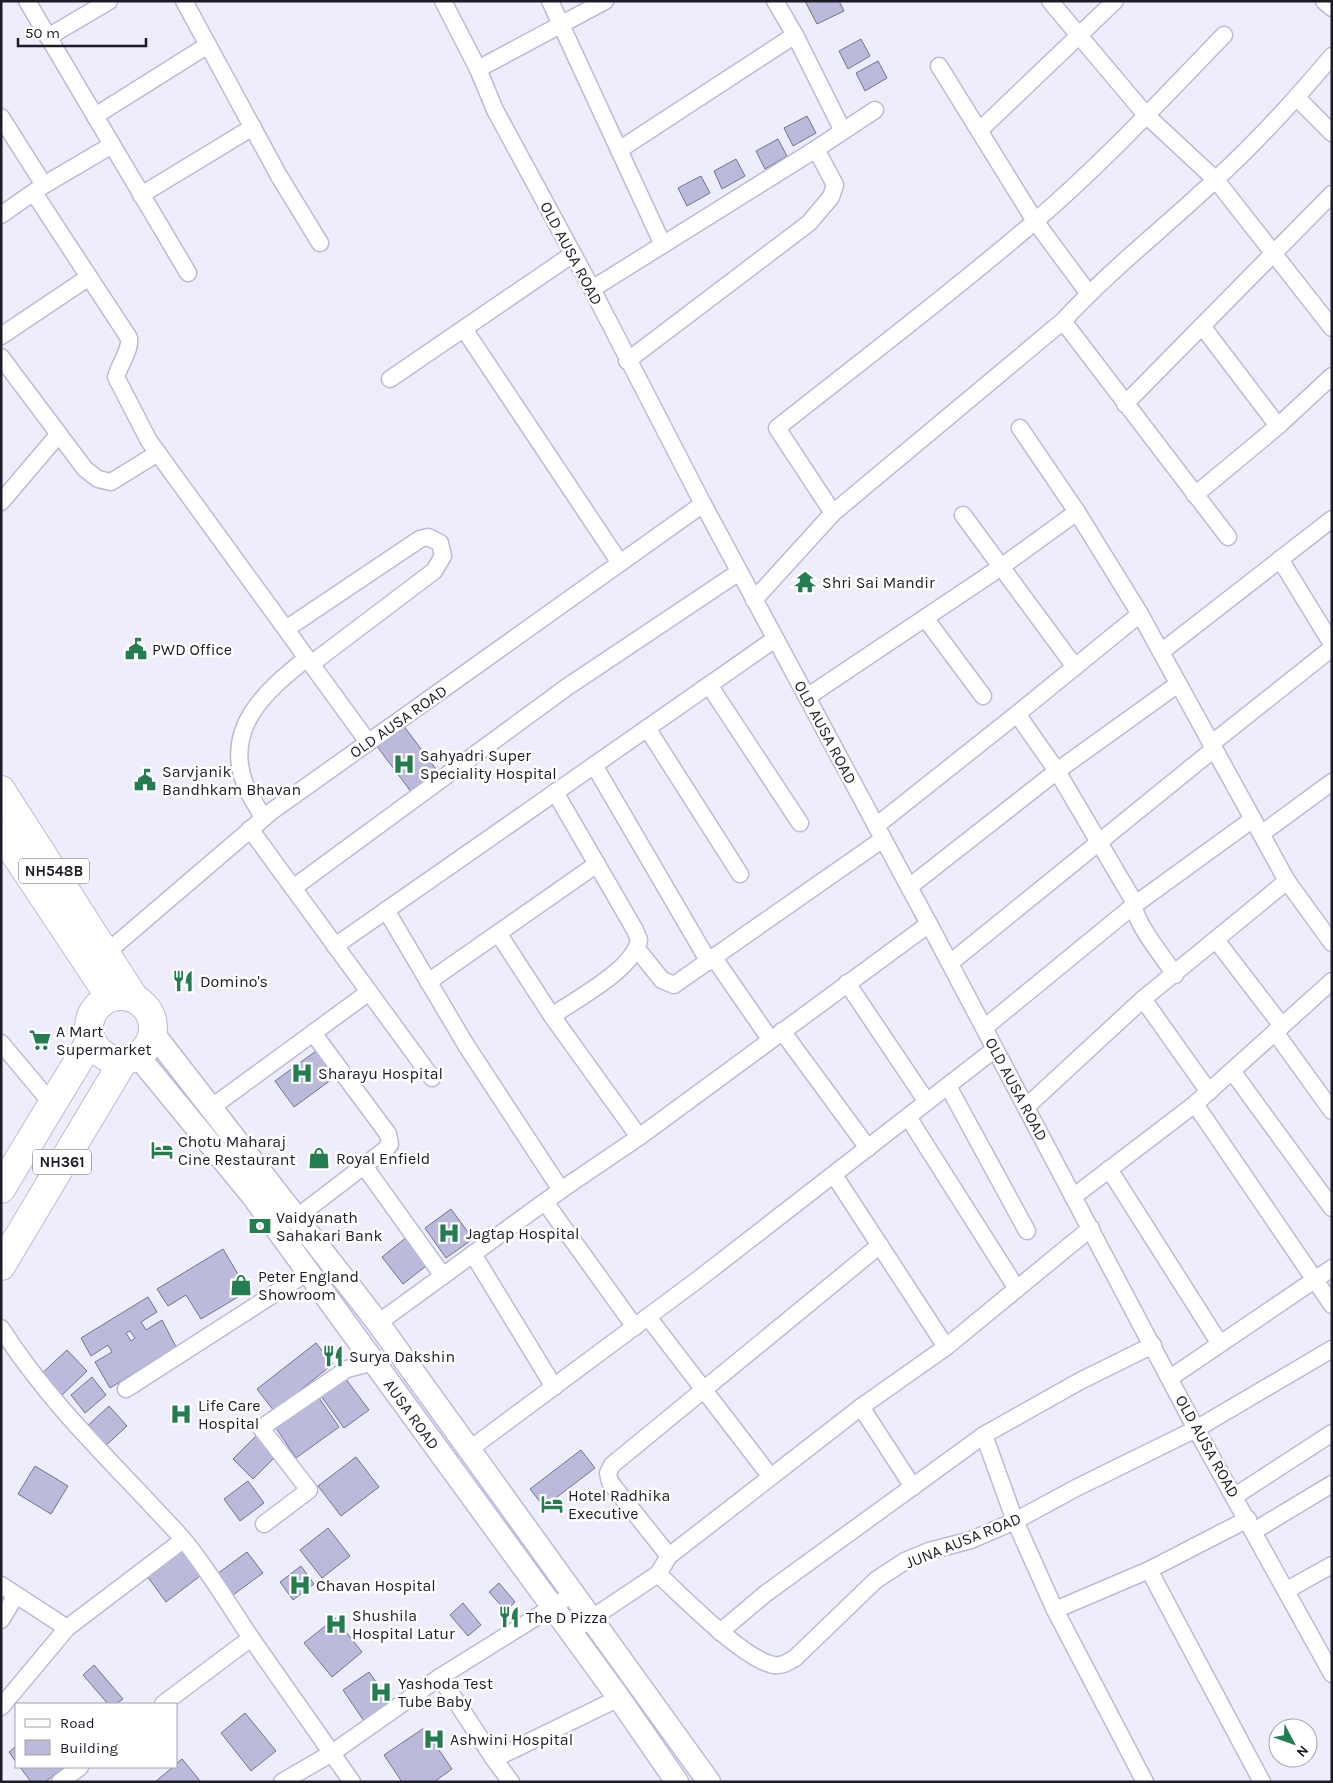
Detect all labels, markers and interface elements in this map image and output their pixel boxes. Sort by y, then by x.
scale bar [18,15,145,47]
text: 50 m [25,24,60,42]
street label: OLD AUSA ROAD [536,198,607,308]
temple icon: Shri Sai Mandir [792,569,818,595]
place label: Shri Sai Mandir [822,573,935,592]
public building icon: PWD Office [123,636,149,662]
place label: PWD Office [152,640,232,659]
street label: OLD AUSA ROAD [790,677,861,787]
street label: OLD AUSA ROAD [346,681,451,762]
place label: Sahyadri Super Speciality Hospital [420,746,557,783]
hospital icon: Sahyadri Super Speciality Hospital [391,751,417,777]
place label: Sarvjanik Bandhkam Bhavan [162,762,301,799]
public building icon: Sarvjanik Bandhkam Bhavan [132,767,158,793]
road number: NH548B [19,858,89,884]
restaurant icon: Domino's [170,968,196,994]
place label: Domino's [200,972,268,991]
place label: A Mart Supermarket [56,1022,152,1059]
supermarket icon: A Mart Supermarket [27,1027,53,1053]
street label: OLD AUSA ROAD [981,1034,1052,1144]
hospital icon: Sharayu Hospital [289,1060,315,1086]
place label: Sharayu Hospital [318,1064,443,1083]
place label: Chotu Maharaj Cine Restaurant [178,1132,295,1169]
hotel icon: Chotu Maharaj Cine Restaurant [149,1137,175,1163]
shop icon: Royal Enfield [306,1145,332,1171]
place label: Royal Enfield [336,1149,430,1168]
road number: NH361 [33,1150,91,1174]
place label: Vaidyanath Sahakari Bank [276,1208,383,1245]
bank icon: Vaidyanath Sahakari Bank [247,1213,273,1239]
hospital icon: Jagtap Hospital [436,1220,462,1246]
place label: Jagtap Hospital [466,1224,580,1243]
place label: Peter England Showroom [258,1267,359,1304]
shop icon: Peter England Showroom [228,1272,254,1298]
restaurant icon: Surya Dakshin [320,1343,346,1369]
place label: Surya Dakshin [349,1347,455,1366]
street label: AUSA ROAD [380,1375,443,1453]
street label: OLD AUSA ROAD [1172,1392,1244,1501]
place label: Life Care Hospital [198,1396,260,1433]
hospital icon: Life Care Hospital [168,1401,194,1427]
place label: Hotel Radhika Executive [568,1486,670,1523]
hotel icon: Hotel Radhika Executive [539,1491,565,1517]
street label: JUNA AUSA ROAD [903,1509,1024,1572]
hospital icon: Chavan Hospital [287,1572,313,1598]
place label: Chavan Hospital [316,1576,436,1595]
restaurant icon: The D Pizza [496,1604,522,1630]
place label: Shushila Hospital Latur [352,1606,455,1643]
place label: The D Pizza [526,1608,608,1627]
hospital icon: Shushila Hospital Latur [323,1611,349,1637]
place label: Yashoda Test Tube Baby [398,1674,493,1711]
hospital icon: Yashoda Test Tube Baby [368,1679,394,1705]
legend [15,1703,178,1768]
text: Road [60,1714,95,1732]
north arrow [1268,1718,1318,1768]
hospital icon: Ashwini Hospital [421,1726,447,1752]
place label: Ashwini Hospital [450,1730,573,1749]
text: Building [60,1739,118,1757]
text: N [1293,1742,1312,1761]

